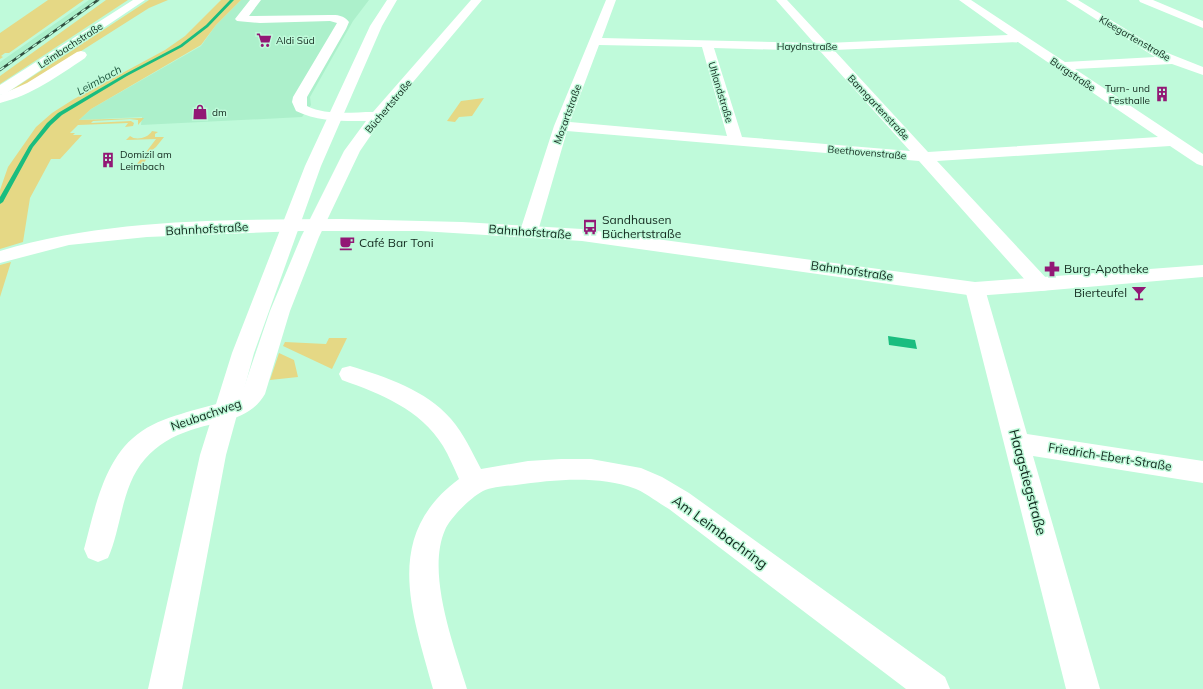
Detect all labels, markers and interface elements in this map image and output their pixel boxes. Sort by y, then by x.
street label: Kleegartenstraße [1097,13,1173,64]
street label: Leimbachstraße [35,20,105,71]
supermarket icon: Aldi Süd [255,31,273,49]
place label: Aldi Süd [276,34,315,47]
street label: Haydnstraße [777,40,837,53]
street label: Burgstraße [1048,55,1098,94]
street label: Uhlandstraße [705,60,736,124]
water label: Leimbach [74,62,124,98]
street label: Banngartenstraße [845,72,912,143]
street label: Büchertstraße [362,77,415,136]
place label: Turn- und Festhalle [1105,82,1150,107]
street label: Mozartstraße [551,83,584,146]
building icon: Turn- und Festhalle [1153,85,1171,103]
shop icon: dm [191,103,209,121]
place label: dm [212,106,227,119]
street label: Beethovenstraße [827,143,907,162]
place label: Domizil am Leimbach [120,148,172,173]
building icon: Domizil am Leimbach [99,151,117,169]
place label: Sandhausen Büchertstraße [602,212,681,241]
bus stop icon: Sandhausen Büchertstraße [581,218,599,236]
street label: Bahnhofstraße [165,219,249,238]
street label: Bahnhofstraße [488,221,572,242]
cafe icon: Café Bar Toni [338,234,356,252]
place label: Café Bar Toni [359,235,434,250]
street label: Bahnhofstraße [810,257,894,284]
pharmacy icon: Burg-Apotheke [1043,260,1061,278]
place label: Burg-Apotheke [1064,261,1149,276]
bar icon: Bierteufel [1130,284,1148,302]
place label: Bierteufel [1074,285,1127,300]
street label: Neubachweg [168,395,243,434]
street label: Haagstiegstraße [1005,427,1051,537]
street label: Friedrich-Ebert-Straße [1047,439,1173,474]
street label: Am Leimbachring [669,491,771,573]

